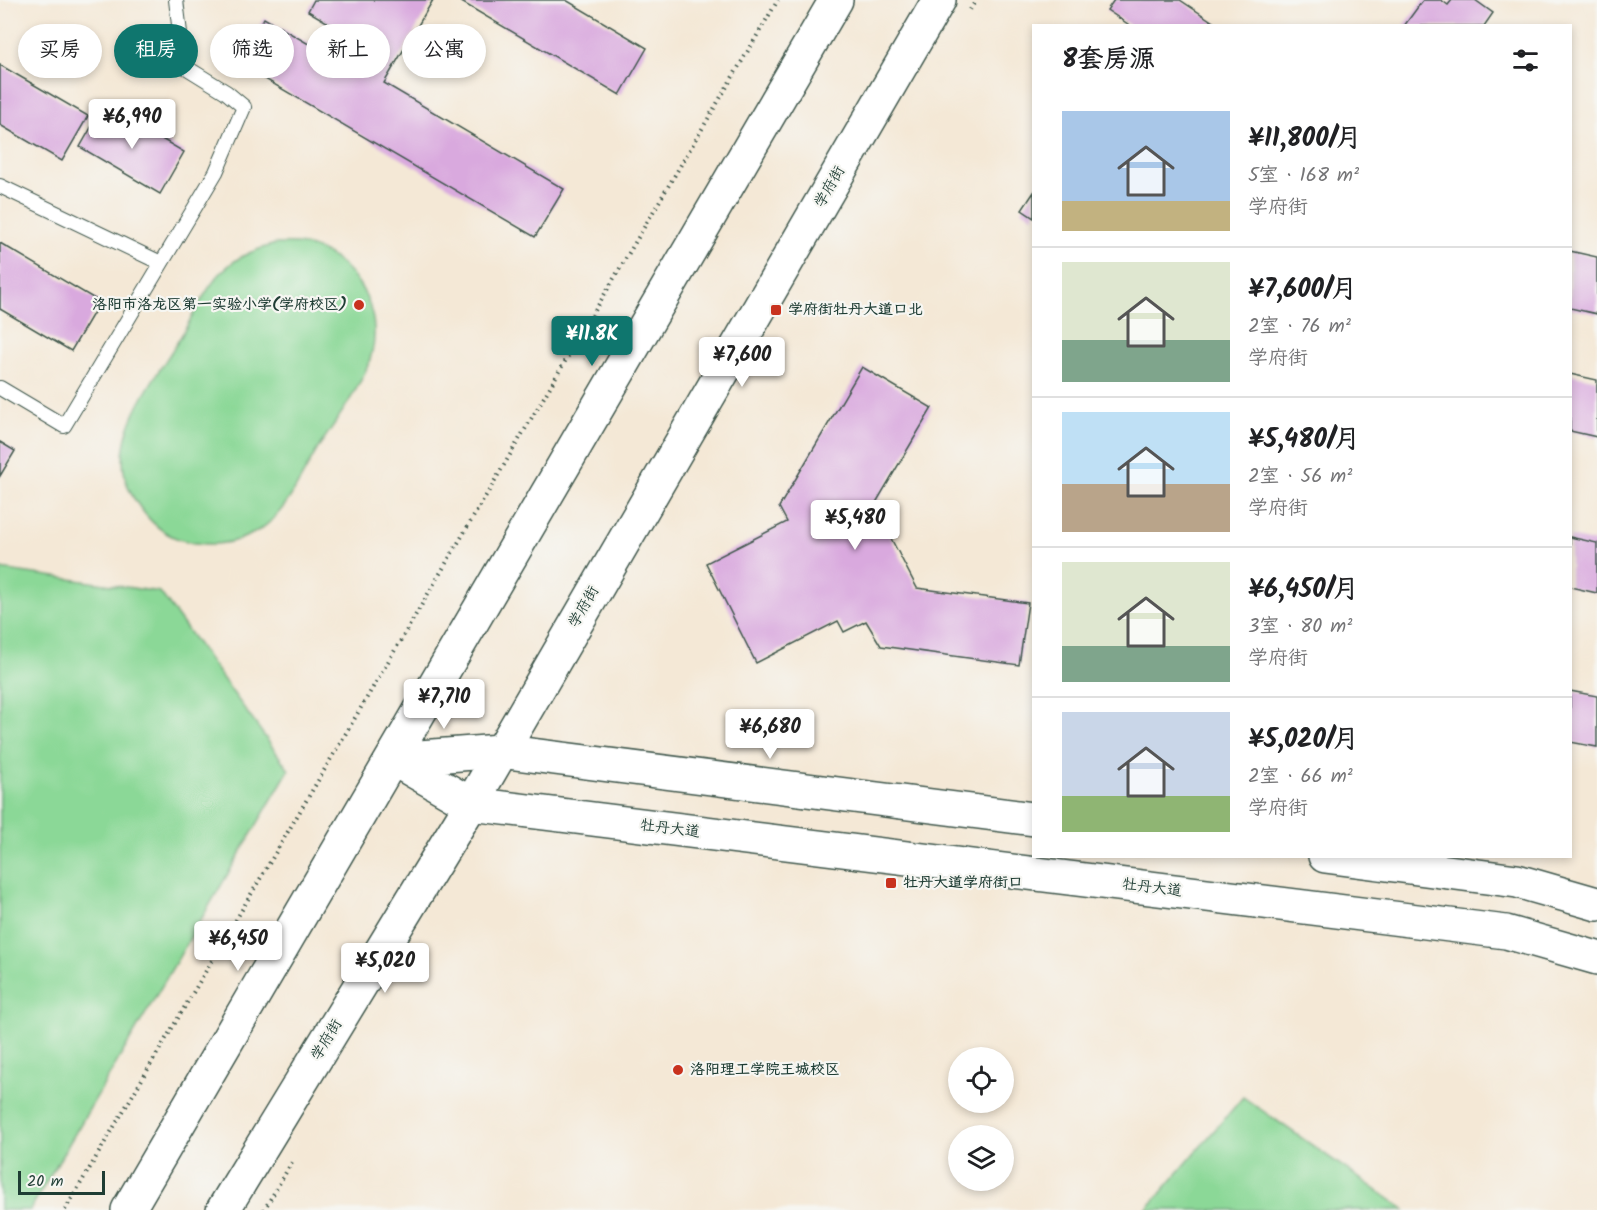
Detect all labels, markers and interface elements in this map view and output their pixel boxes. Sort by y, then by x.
chip: 买房 [18,24,102,78]
chip: 租房 [114,24,198,78]
chip: 筛选 [210,24,294,78]
chip: 新上 [306,24,390,78]
chip: 公寓 [402,24,486,78]
text: 8套房源 [1062,39,1155,81]
icon: filters [1509,44,1542,77]
pin: ¥6,990 [83,99,181,150]
text: ¥6,990 [103,102,161,134]
text: ¥11,800/月 [1248,118,1362,160]
icon: home [1110,135,1182,207]
text: 5室 · 168 m² [1248,160,1359,192]
street label: 学府街 [808,162,852,212]
text: 学府街 [1248,192,1308,224]
text: ¥7,600/月 [1248,269,1357,311]
icon: home [1110,286,1182,358]
place label: 洛阳市洛龙区第一实验小学(学府校区) [92,293,347,317]
marker: 洛阳市洛龙区第一实验小学(学府校区) [352,298,366,312]
place label: 学府街牡丹大道口北 [788,298,923,322]
marker: 学府街牡丹大道口北 [769,303,783,317]
text: 2室 · 76 m² [1248,311,1351,343]
pin: ¥11.8K [543,316,641,367]
text: ¥11.8K [566,319,618,351]
pin: ¥7,600 [693,337,791,388]
text: ¥7,600 [713,340,771,372]
text: 学府街 [1248,343,1308,375]
text: ¥5,480/月 [1248,419,1360,461]
icon: home [1110,436,1182,508]
text: 2室 · 56 m² [1248,461,1352,493]
text: 学府街 [1248,493,1308,525]
pin: ¥5,480 [806,500,904,551]
text: ¥5,480 [825,503,885,535]
text: ¥6,450/月 [1248,569,1359,611]
street label: 学府街 [562,582,606,632]
icon: home [1110,586,1182,658]
text: 3室 · 80 m² [1248,611,1352,643]
text: 学府街 [1248,643,1308,675]
pin: ¥7,710 [395,679,493,730]
text: ¥7,710 [418,682,470,714]
pin: ¥6,680 [721,709,819,760]
text: ¥6,680 [739,712,801,744]
text: ¥5,020/月 [1248,719,1359,761]
icon: home [1110,736,1182,808]
text: 2室 · 66 m² [1248,761,1353,793]
text: 学府街 [1248,793,1308,825]
street label: 牡丹大道 [639,813,701,845]
place label: 牡丹大道学府街口 [903,871,1023,895]
street label: 牡丹大道 [1121,872,1183,904]
marker: 牡丹大道学府街口 [884,876,898,890]
pin: ¥6,450 [189,921,287,972]
text: ¥6,450 [208,924,268,956]
pin: ¥5,020 [336,943,434,994]
text: ¥5,020 [355,946,415,978]
street label: 学府街 [305,1015,349,1065]
map controls [948,1047,1014,1191]
button: locate [948,1047,1014,1113]
place label: 洛阳理工学院王城校区 [690,1058,840,1082]
marker: 洛阳理工学院王城校区 [671,1063,685,1077]
button: layers [948,1125,1014,1191]
scale bar [18,1168,105,1196]
text: 20 m [27,1169,63,1194]

